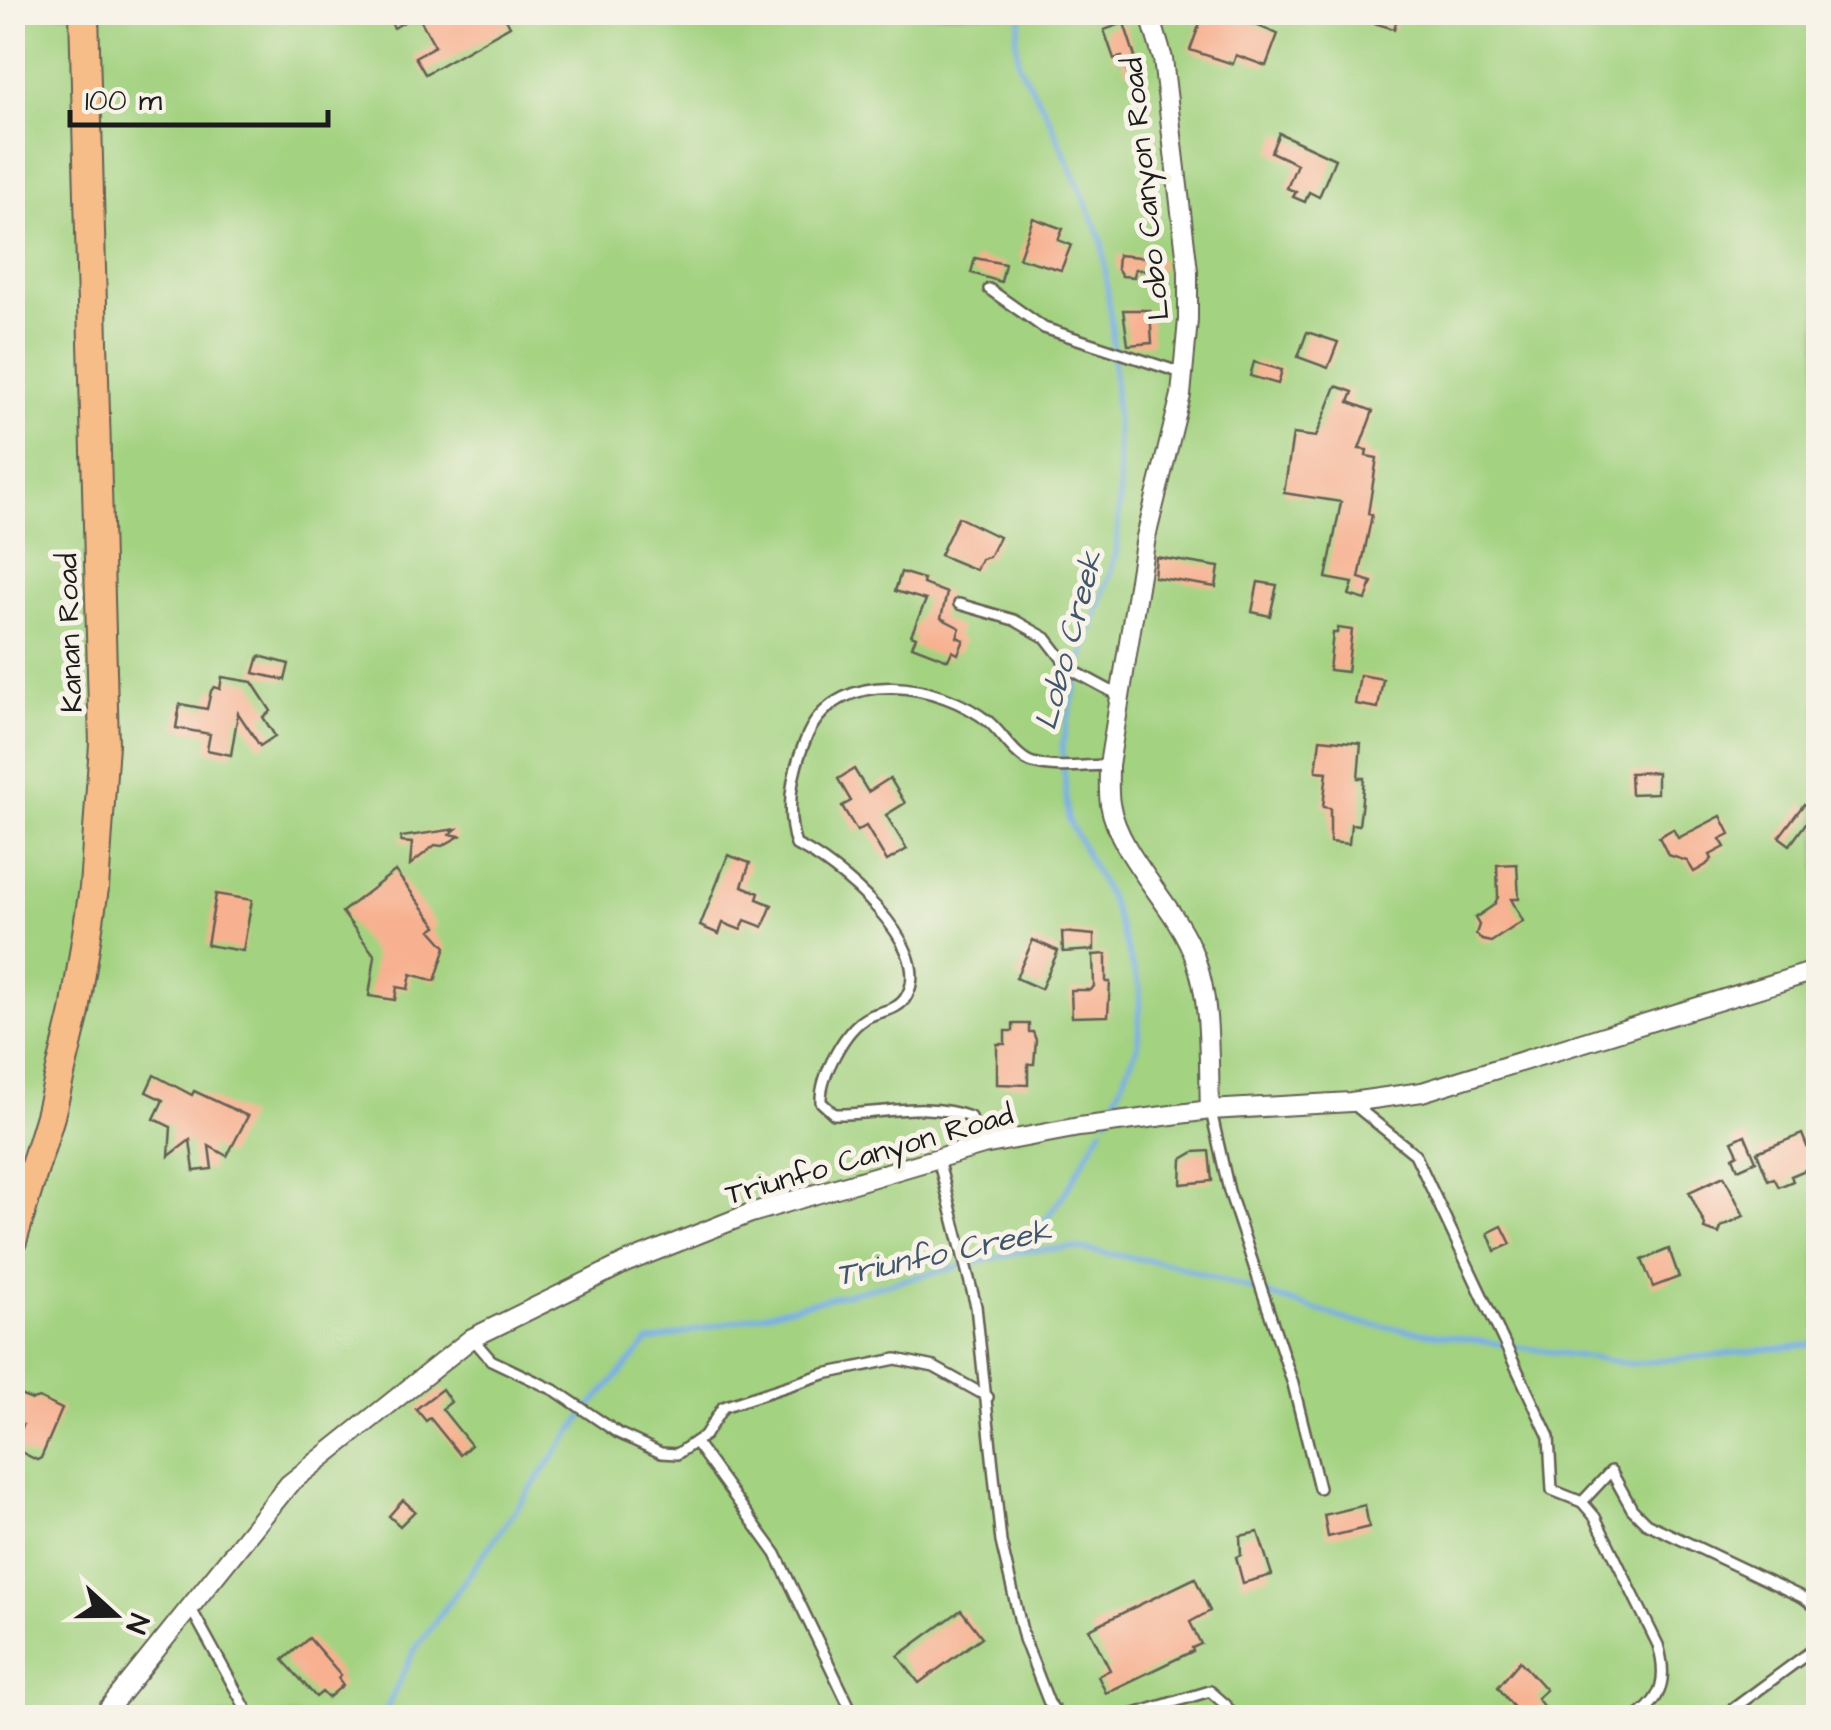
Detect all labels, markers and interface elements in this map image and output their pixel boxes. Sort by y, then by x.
street label: Lobo Canyon Road [1111,55,1182,322]
scale bar [70,65,328,127]
text: 100 m [85,80,163,122]
water label: Lobo Creek [1024,545,1115,735]
street label: Kanan Road [46,552,94,713]
street label: Triunfo Canyon Road [721,1094,1018,1217]
water label: Triunfo Creek [831,1208,1056,1298]
north arrow [65,1565,165,1665]
text: N [115,1608,158,1639]

